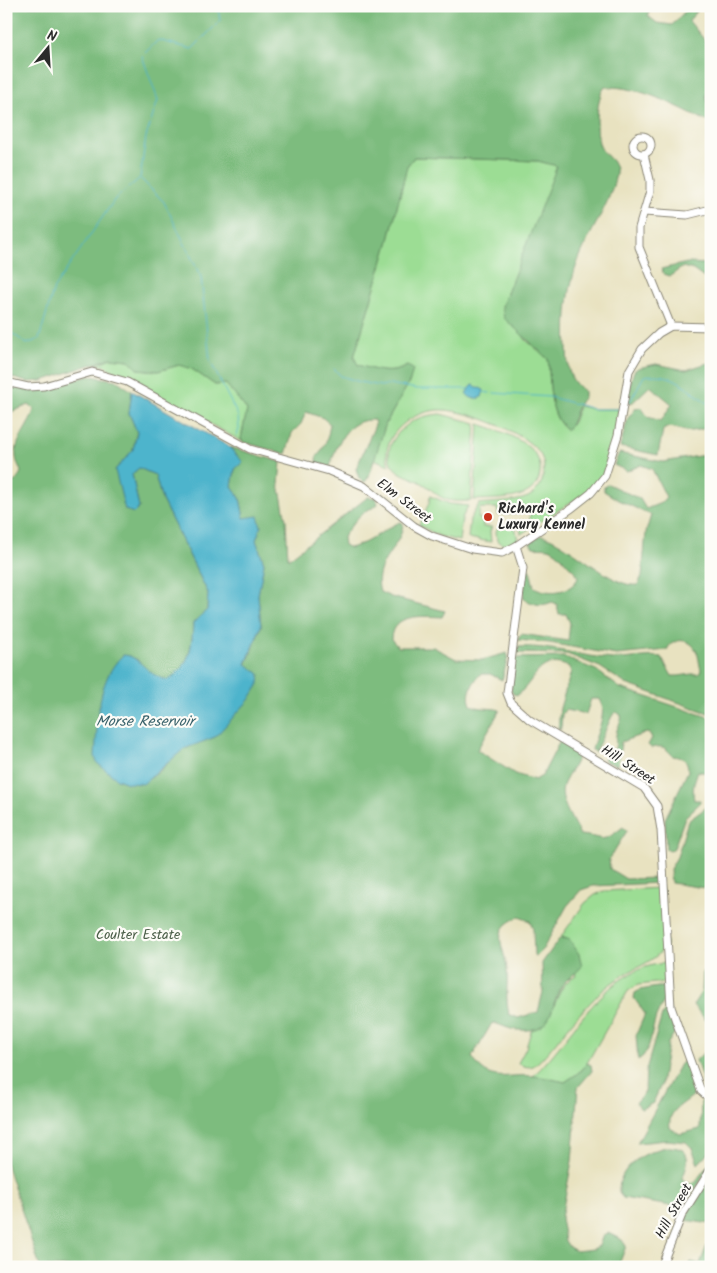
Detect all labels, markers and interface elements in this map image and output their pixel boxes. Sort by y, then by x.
north arrow [22,22,72,72]
text: N [44,25,59,48]
street label: Elm Street [372,473,437,529]
place label: Richard's Luxury Kennel [498,498,585,536]
marker: Richard's Luxury Kennel [482,511,494,523]
water label: Morse Reservoir [96,710,197,734]
street label: Hill Street [597,739,660,791]
park label: Coulter Estate [96,924,181,946]
street label: Hill Street [650,1179,699,1243]

